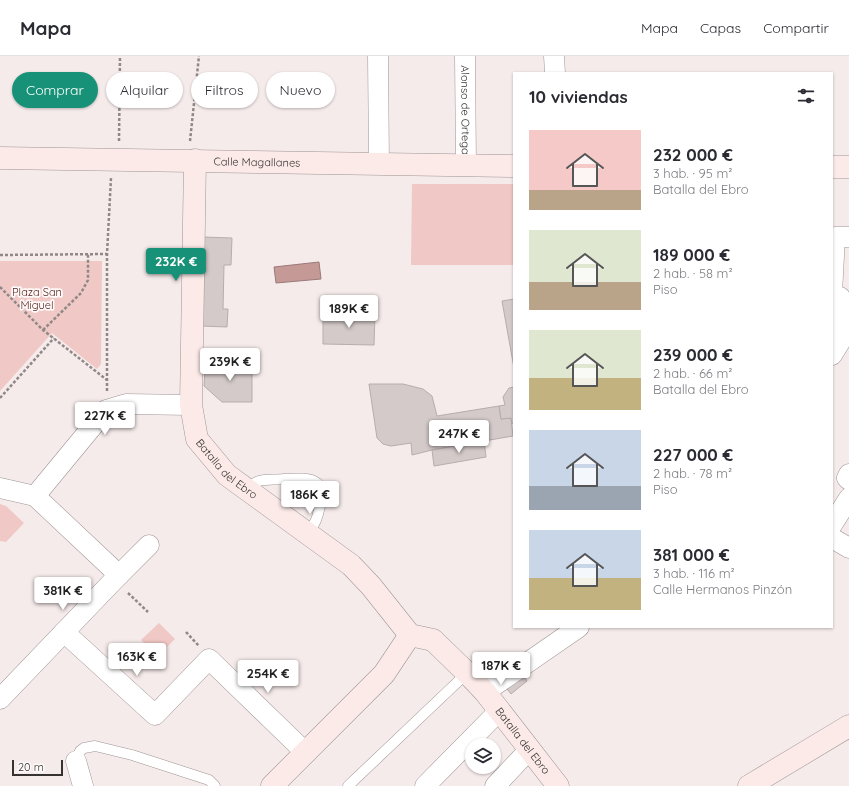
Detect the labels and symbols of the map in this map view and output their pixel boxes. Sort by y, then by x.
street label: Alonso de Ortega [458,65,473,155]
street label: Calle Magallanes [213,154,300,170]
pin: 232K € [143,248,209,282]
park label: Plaza San Miguel [12,285,62,312]
pin: 189K € [316,295,382,329]
pin: 239K € [197,348,263,382]
pin: 227K € [72,402,138,436]
pin: 247K € [426,420,492,454]
street label: Batalla del Ebro [193,436,261,502]
pin: 186K € [277,481,343,515]
pin: 381K € [30,577,96,611]
pin: 163K € [104,643,170,677]
pin: 187K € [468,652,534,686]
pin: 254K € [235,660,301,694]
street label: Batalla del Ebro [492,704,553,777]
scale bar [12,758,63,777]

